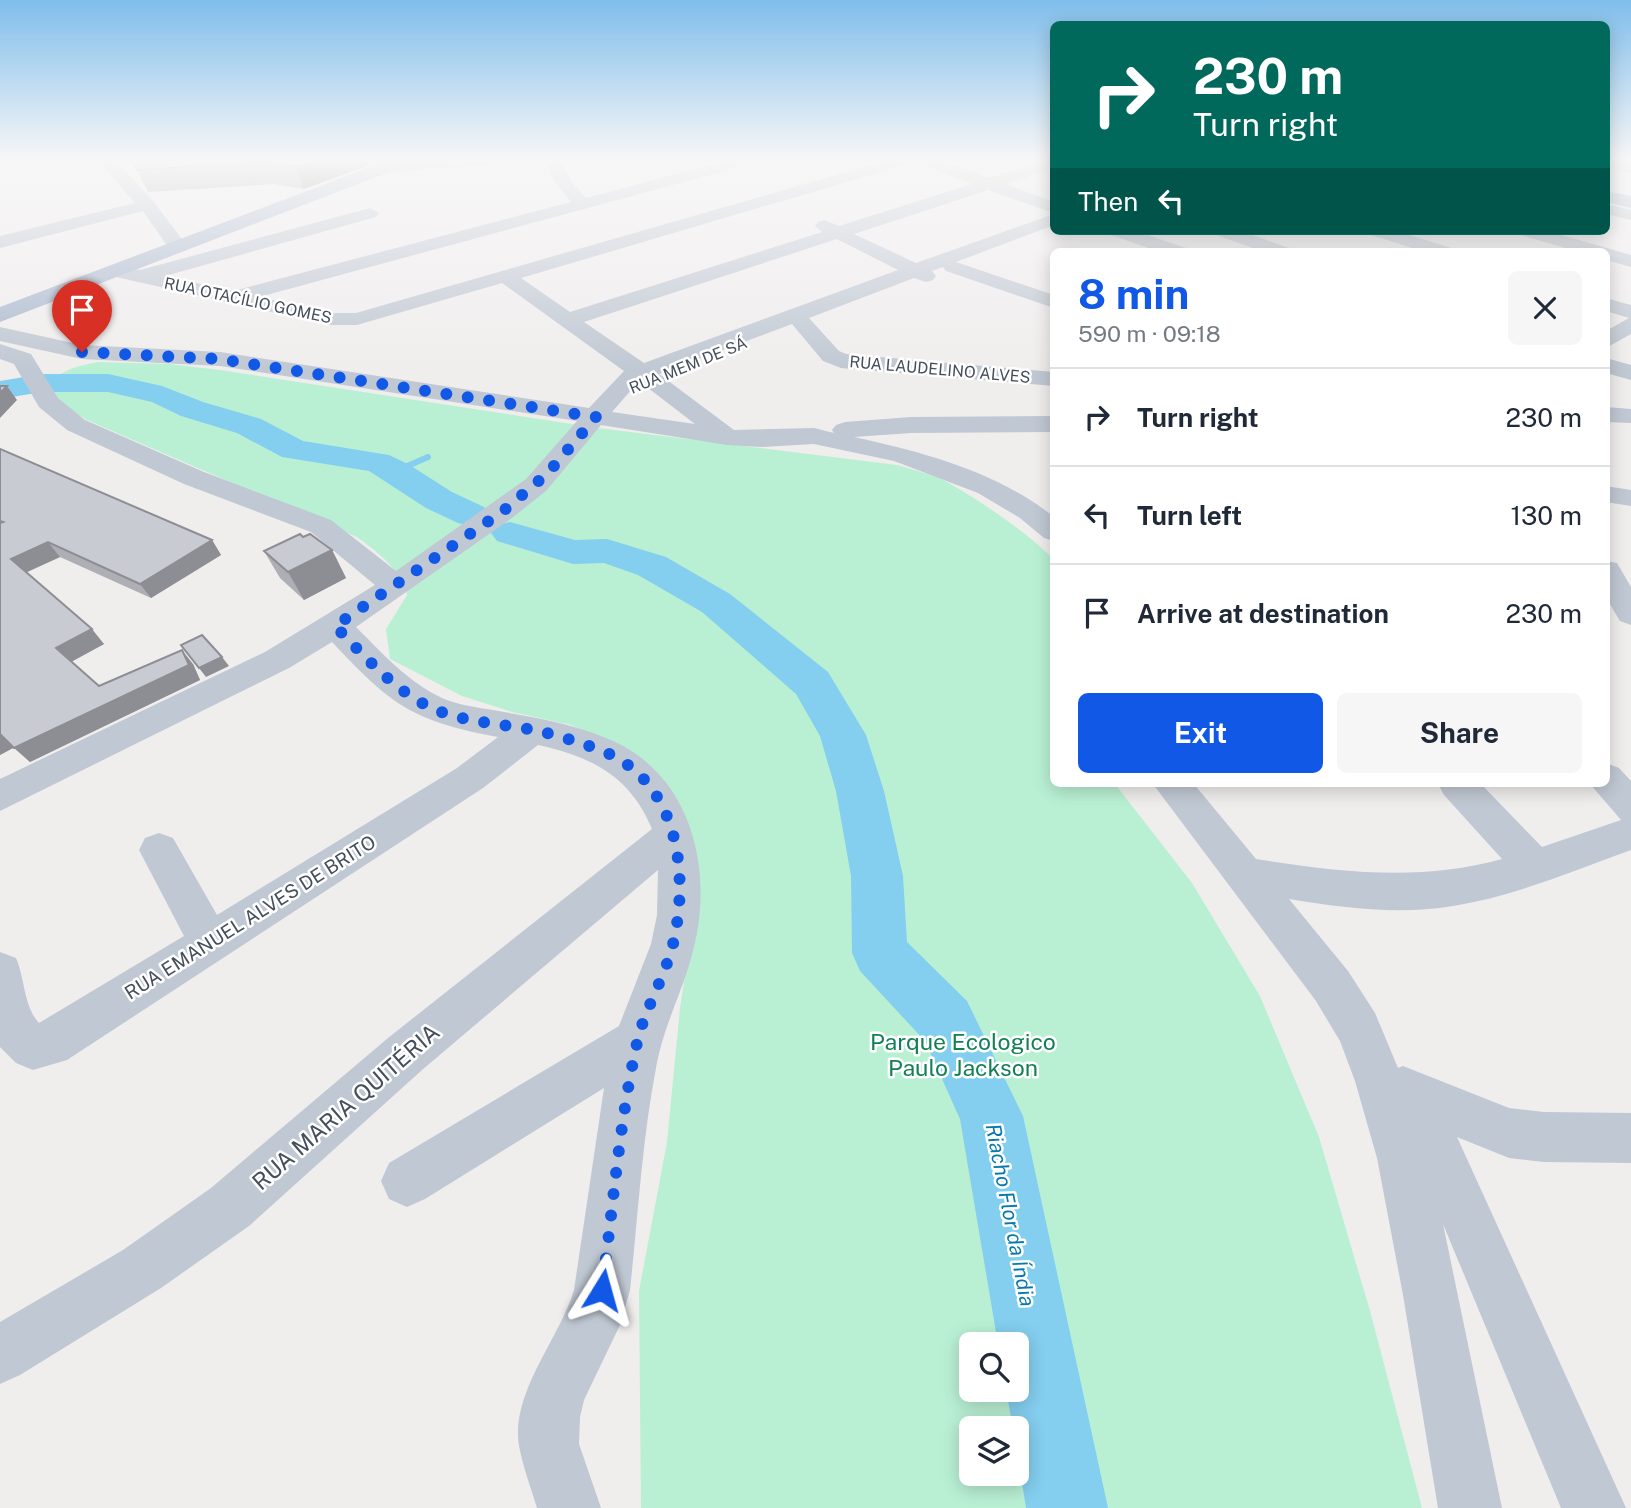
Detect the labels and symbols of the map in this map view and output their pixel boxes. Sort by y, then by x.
street label: RUA OTACÍLIO GOMES [163,272,333,328]
pin [52,280,112,352]
street label: RUA MEM DE SÁ [626,332,750,398]
street label: RUA LAUDELINO ALVES [849,352,1031,387]
street label: RUA EMANUEL ALVES DE BRITO [121,830,379,1004]
street label: RUA MARIA QUITÉRIA [247,1018,445,1195]
park label: Parque Ecologico Paulo Jackson [870,1028,1056,1081]
water label: Riacho Flor da Índia [981,1121,1040,1308]
position arrow [565,1253,639,1327]

